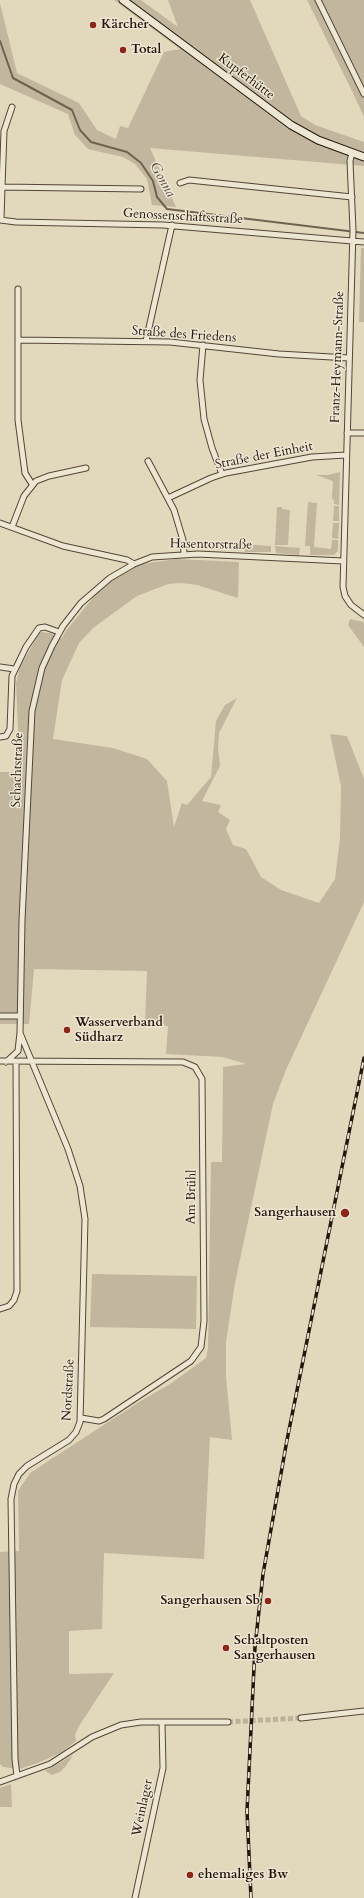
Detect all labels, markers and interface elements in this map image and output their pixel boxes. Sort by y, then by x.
place label: Kärcher [101,17,148,33]
marker: Kärcher [88,20,98,30]
place label: Total [131,42,161,58]
marker: Total [118,45,128,55]
street label: Kupferhütte [215,51,277,103]
water label: Gonna [146,160,178,200]
street label: Genossenschaftsstraße [122,206,244,228]
street label: Franz-Heymann-Straße [328,291,348,423]
street label: Straße des Friedens [131,324,237,346]
street label: Straße der Einheit [214,439,314,473]
street label: Hasentorstraße [170,536,252,554]
street label: Schachtstraße [9,732,27,808]
place label: Wasserverband Südharz [75,1015,163,1046]
marker: Wasserverband Südharz [62,1025,72,1035]
street label: Am Brühl [184,1169,200,1225]
place label: Sangerhausen [254,1205,336,1221]
marker: Sangerhausen [339,1207,351,1219]
street label: Nordstraße [60,1359,78,1421]
place label: Sangerhausen Sb [160,1593,260,1609]
marker: Sangerhausen Sb [263,1596,273,1606]
place label: Schaltposten Sangerhausen [234,1633,316,1664]
marker: Schaltposten Sangerhausen [221,1643,231,1653]
street label: Weinlager [129,1778,157,1838]
place label: ehemaliges Bw [198,1867,288,1883]
marker: ehemaliges Bw [185,1870,195,1880]

